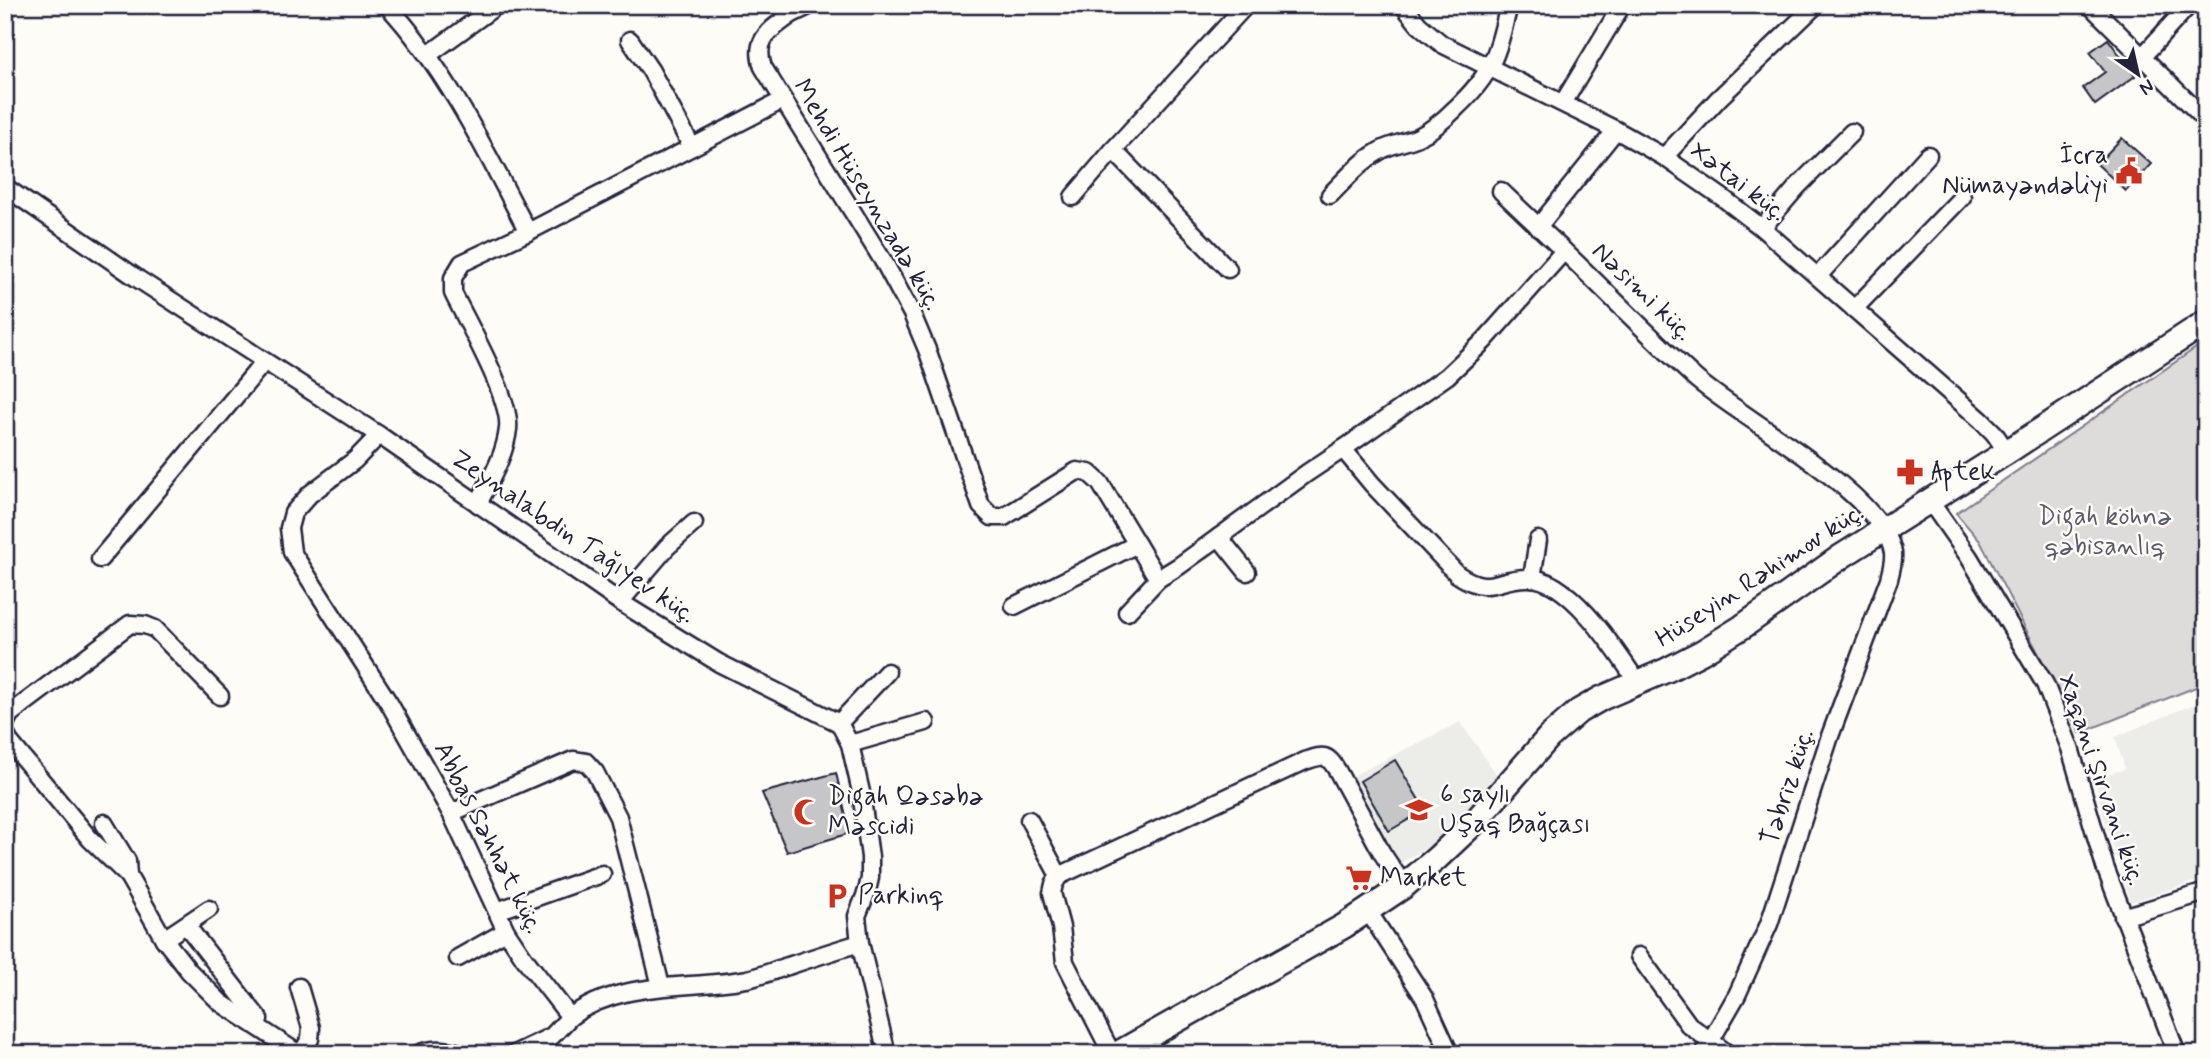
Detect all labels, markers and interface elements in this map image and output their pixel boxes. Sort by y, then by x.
north arrow [2102,38,2172,108]
street label: Mehdi Hüseynzadə küç. [784,73,950,317]
text: N [2134,73,2159,101]
street label: Xətai küç. [1682,134,1794,230]
place label: İcra Nümayəndəliyi [1942,139,2108,203]
public building icon: İcra Nümayəndəliyi [2114,156,2144,186]
street label: Nəsimi küç. [1584,235,1700,349]
street label: Zeynalabdin Tağıyev küç. [444,442,702,632]
place label: Aptek [1931,455,1996,492]
pharmacy icon: Aptek [1895,457,1925,487]
street label: Hüseyin Rəhimov küç. [1649,496,1871,656]
park label: Digah köhnə qəbisanlıq [2038,500,2172,564]
street label: Xaqani Şirvani küç. [2049,670,2153,890]
street label: Təbriz küç. [1753,724,1823,850]
street label: Abbas Səhhət küç. [425,736,551,940]
place label: 6 saylı Uşaq Bağçası [1440,778,1591,842]
place label: Digah Qəsəbə Məscidi [828,780,984,844]
school or university icon: 6 saylı Uşaq Bağçası [1404,795,1434,825]
mosque icon: Digah Qəsəbə Məscidi [792,797,822,827]
place label: Market [1380,861,1467,895]
supermarket icon: Market [1344,863,1374,893]
place label: Parkinq [858,879,944,913]
parking icon: Parkinq [822,881,852,911]

